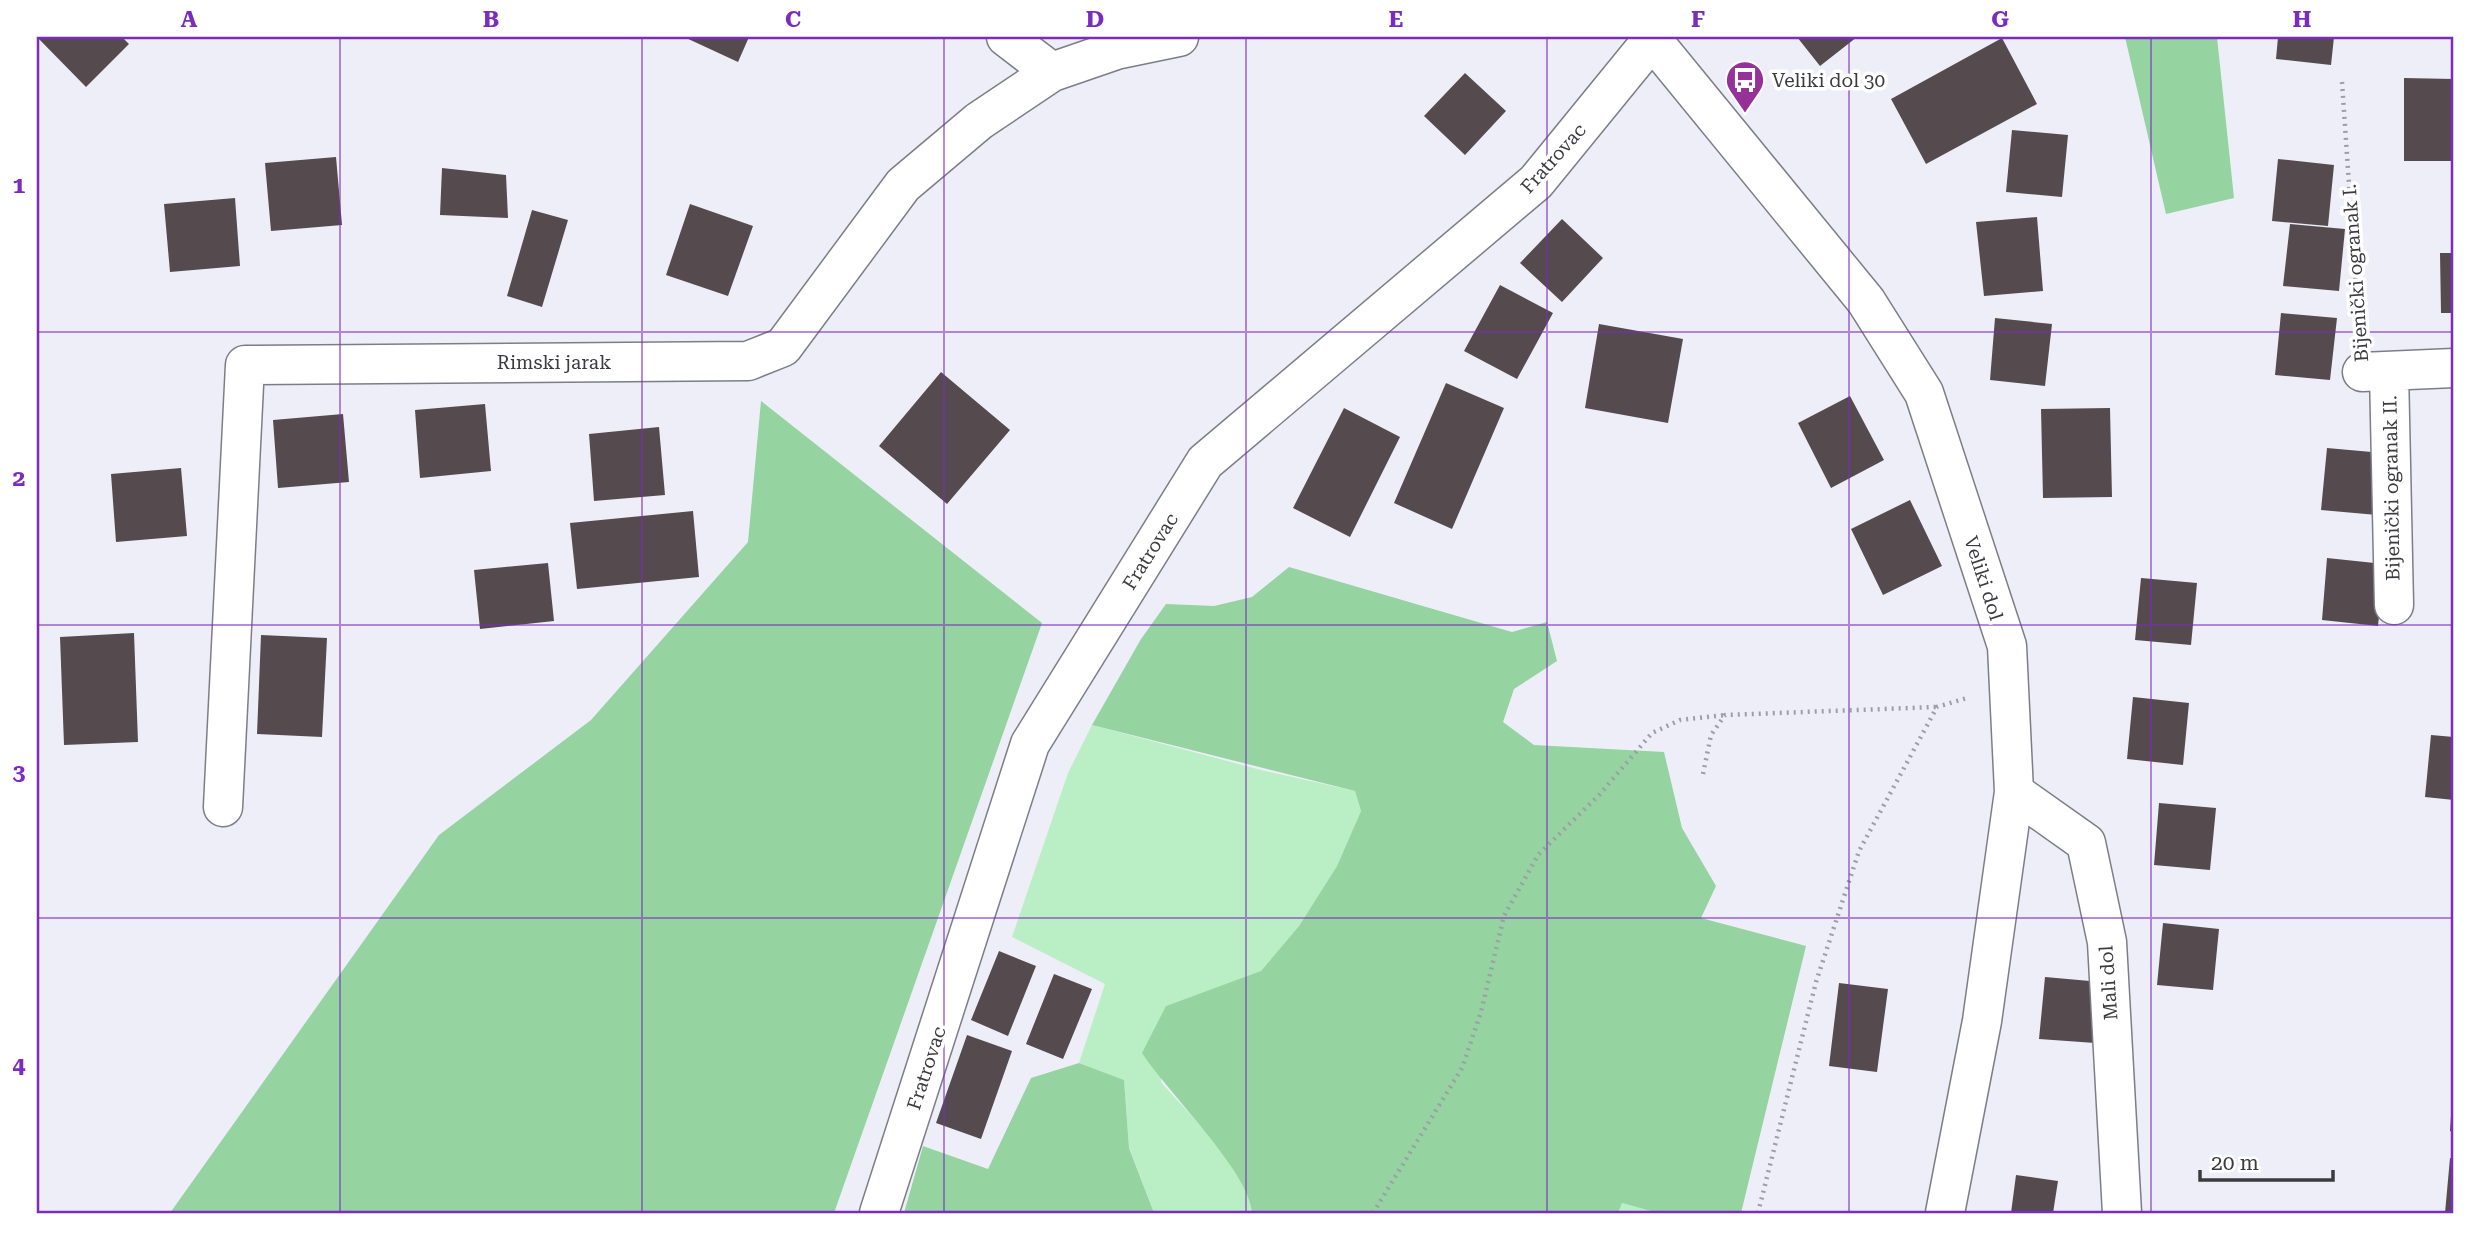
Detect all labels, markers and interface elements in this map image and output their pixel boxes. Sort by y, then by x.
text: A [181,6,198,33]
text: B [483,6,499,33]
text: C [785,6,801,33]
text: D [1086,6,1104,33]
text: E [1389,6,1403,33]
text: F [1691,6,1705,33]
text: G [1991,6,2009,33]
text: H [2293,6,2312,33]
bus stop icon: Veliki dol 30 [1724,59,1766,114]
place label: Veliki dol 30 [1772,69,1885,92]
street label: Fratrovac [1516,119,1591,198]
text: 1 [13,172,26,199]
street label: Bijenički ogranak I. [2338,183,2373,363]
street label: Rimski jarak [497,351,611,374]
street label: Bijenički ogranak II. [2378,395,2405,581]
text: 2 [13,465,25,492]
street label: Fratrovac [1118,509,1183,594]
street label: Veliki dol [1959,533,2008,623]
text: 3 [13,759,26,786]
street label: Mali dol [2094,945,2123,1021]
street label: Fratrovac [902,1024,951,1113]
text: 4 [13,1052,26,1079]
scale bar [2200,1138,2334,1182]
text: 20 m [2211,1151,2259,1175]

